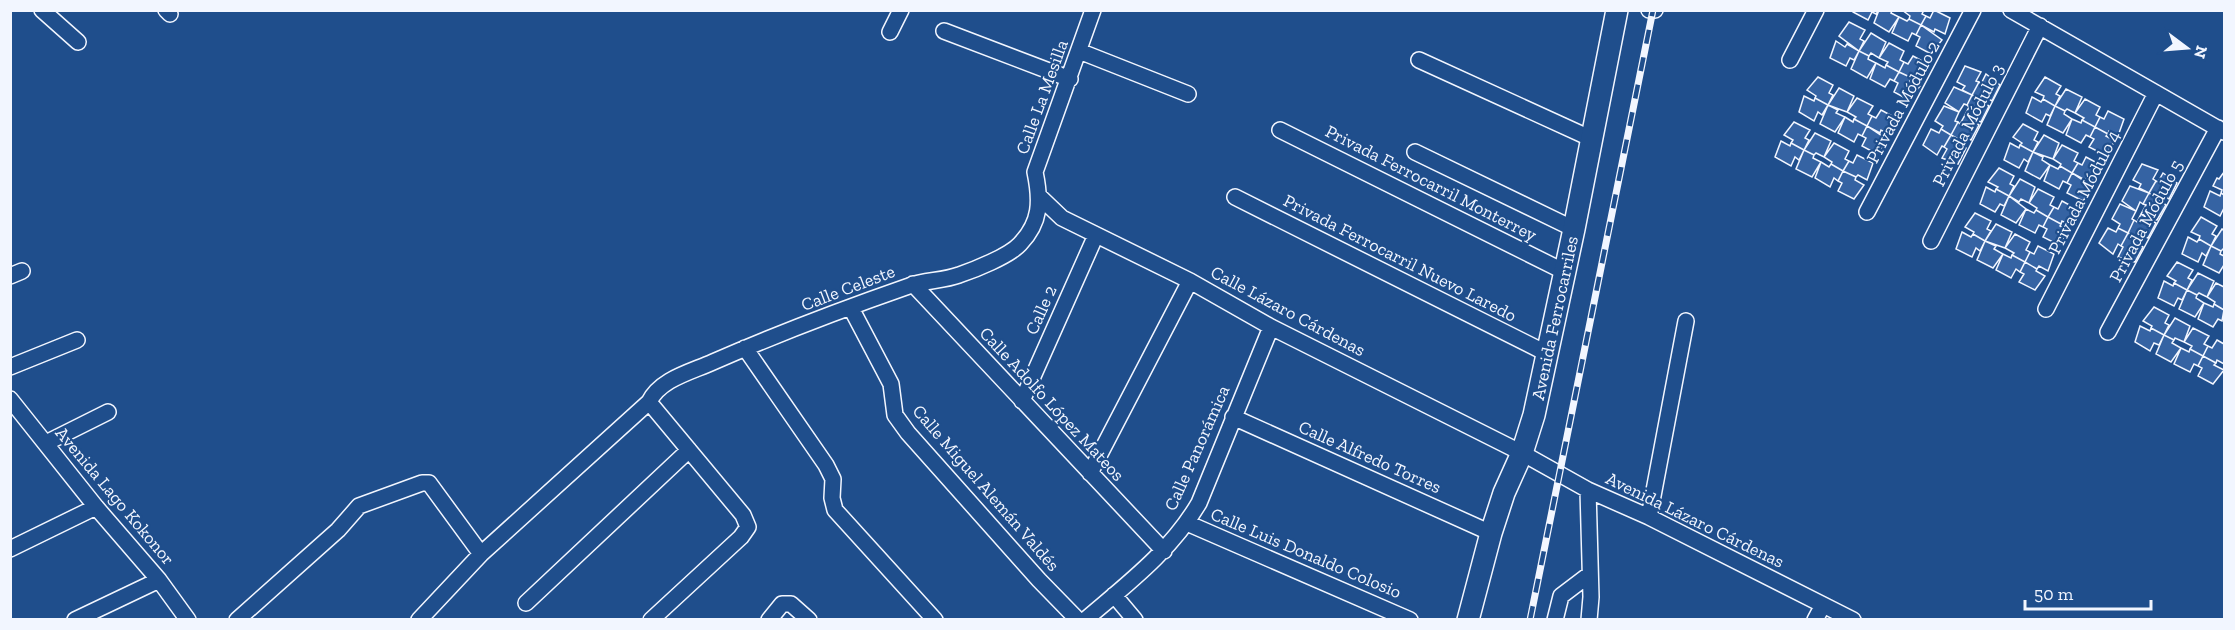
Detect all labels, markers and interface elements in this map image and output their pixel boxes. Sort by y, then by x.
north arrow [2157,18,2217,78]
street label: Calle La Mesilla [1011,37,1073,157]
street label: Privada Módulo 2 [1862,37,1944,167]
text: N [2190,44,2212,60]
street label: Privada Módulo 3 [1928,60,2008,190]
street label: Privada Ferrocarril Monterrey [1322,120,1541,246]
street label: Privada Módulo 4 [2043,126,2125,257]
street label: Privada Módulo 5 [2105,156,2187,286]
street label: Privada Ferrocarril Nuevo Laredo [1280,189,1520,327]
street label: Avenida Ferrocarriles [1527,234,1583,402]
street label: Calle Celeste [798,260,898,316]
street label: Calle Lázaro Cárdenas [1207,261,1369,361]
street label: Calle 2 [1020,282,1062,338]
street label: Calle Adolfo López Mateos [975,322,1129,486]
street label: Calle Panorámica [1160,382,1235,514]
street label: Calle Miguel Alemán Valdés [908,400,1064,576]
street label: Calle Alfredo Torres [1295,416,1445,498]
street label: Avenida Lago Kokonor [51,422,179,570]
street label: Avenida Lázaro Cárdenas [1602,467,1788,573]
street label: Calle Luis Donaldo Colosio [1207,503,1405,603]
scale bar [2025,573,2151,611]
text: 50 m [2034,583,2074,605]

